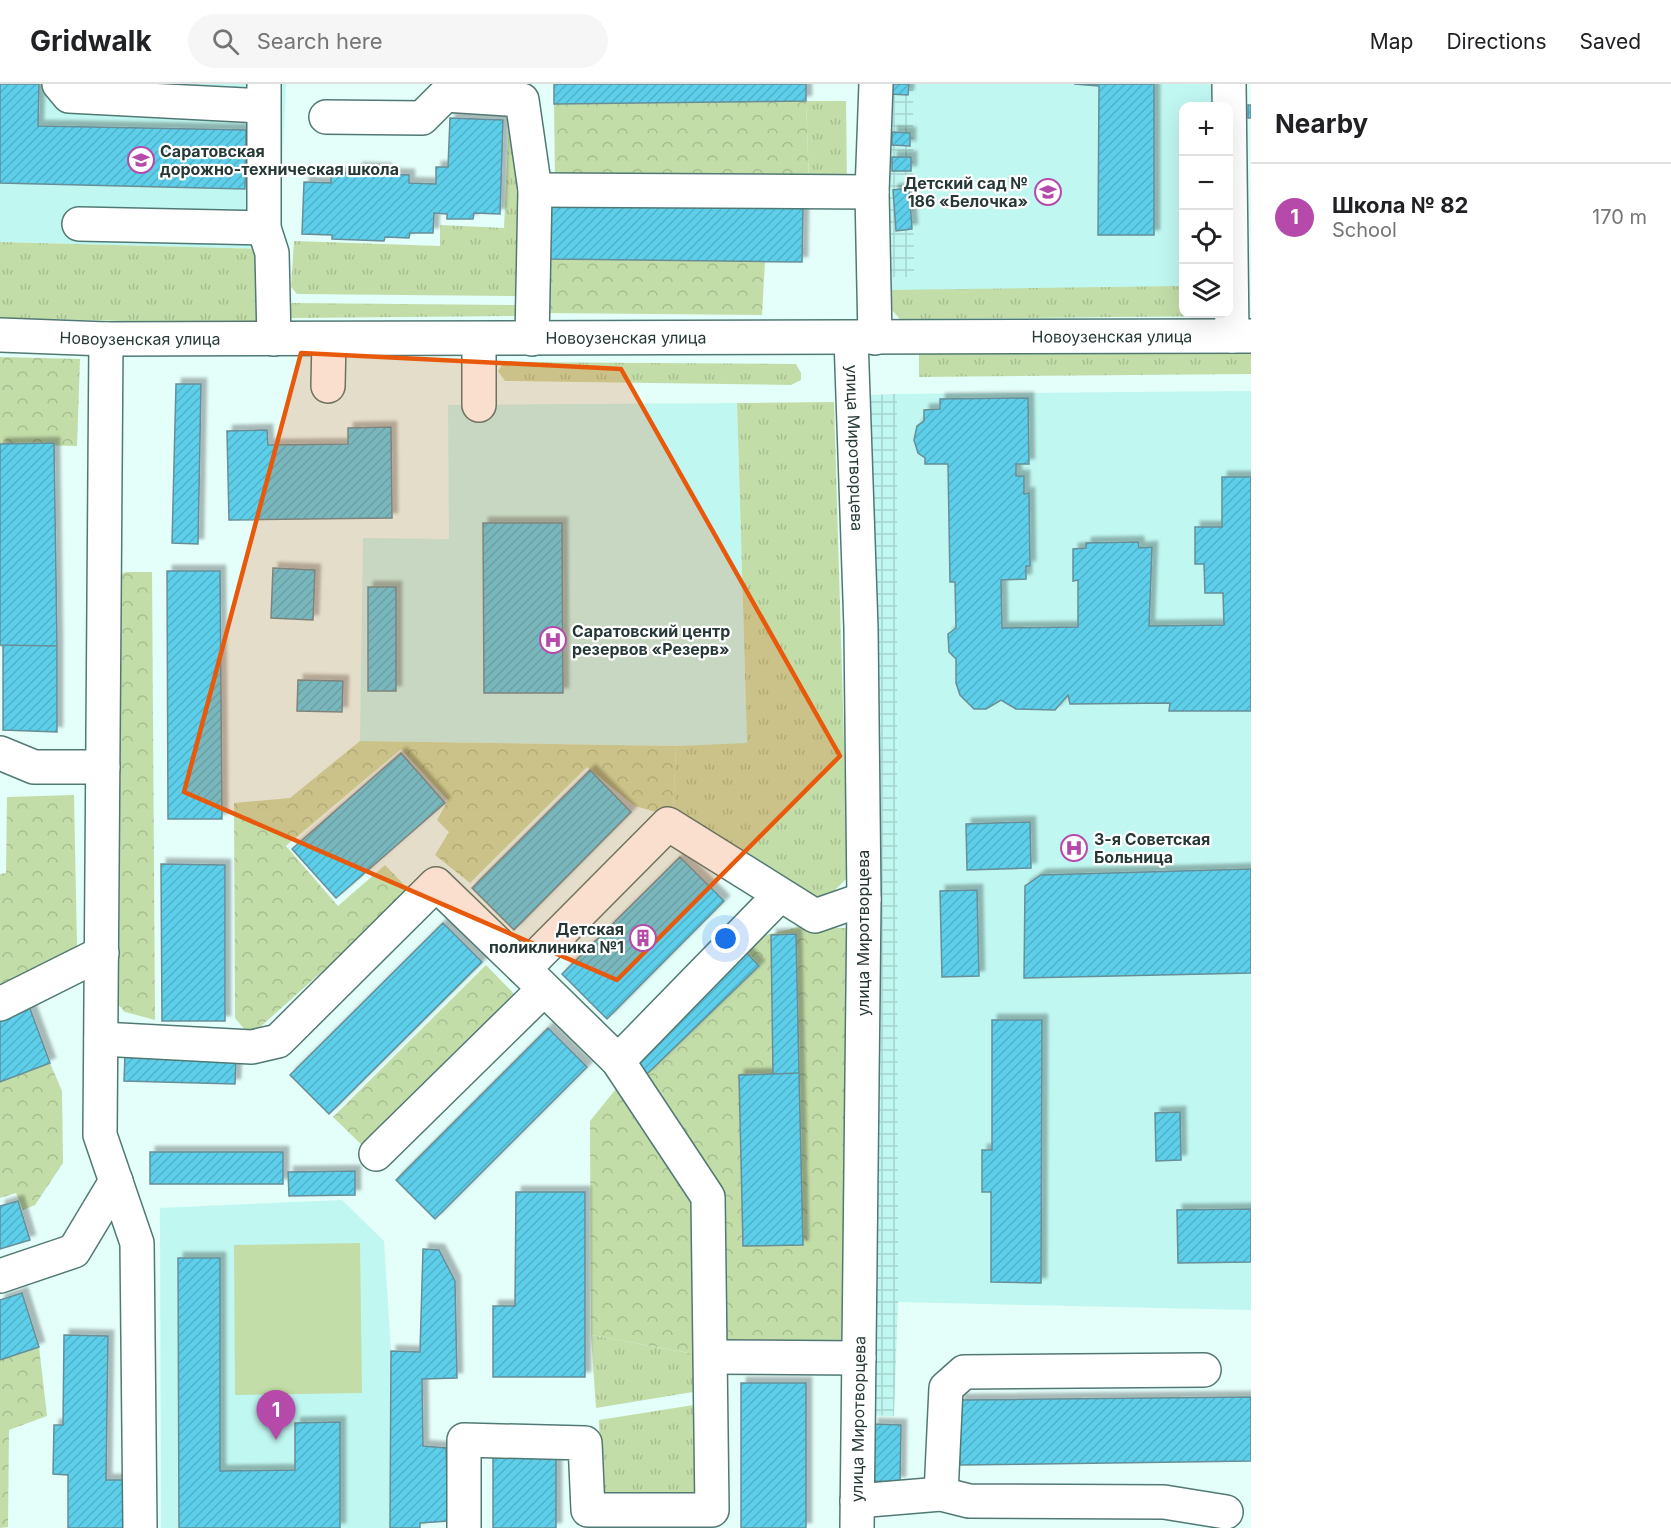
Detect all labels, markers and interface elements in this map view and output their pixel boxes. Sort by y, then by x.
search box [188,14,608,68]
text: Gridwalk [30,24,152,58]
icon: search [209,25,242,58]
text: Search here [257,28,382,54]
text: Map [1370,29,1413,54]
text: Directions [1446,29,1547,54]
text: Saved [1580,29,1641,54]
map controls [1179,102,1233,318]
button: + [1179,102,1233,156]
text: Nearby [1275,108,1368,139]
place label: Саратовская дорожно-техническая школа [160,141,399,179]
school or university icon: Саратовская дорожно-техническая школа [126,145,156,175]
button: − [1179,156,1233,210]
place label: Детский сад № 186 «Белочка» [903,173,1028,211]
school or university icon: Детский сад № 186 «Белочка» [1033,177,1063,207]
text: Школа № 82 [1332,192,1468,218]
text: 1 [1290,205,1299,229]
text: 170 m [1592,205,1647,229]
button: locate [1179,210,1233,264]
text: School [1332,218,1397,242]
button: layers [1179,264,1233,318]
street label: Новоузенская улица [1031,326,1192,347]
street label: Новоузенская улица [59,327,220,349]
street label: Новоузенская улица [545,327,706,348]
street label: улица Миротворцева [842,364,868,531]
place label: Саратовский центр резервов «Резерв» [572,621,730,659]
hospital icon: Саратовский центр резервов «Резерв» [538,625,568,655]
place label: 3-я Советская Больница [1094,829,1210,867]
hospital icon: 3-я Советская Больница [1059,833,1089,863]
street label: улица Миротворцева [853,850,873,1016]
place label: Детская поликлиника №1 [489,919,624,957]
building icon: Детская поликлиника №1 [628,923,658,953]
your location [711,924,740,953]
street label: улица Миротворцева [847,1336,869,1502]
pin: 1 [256,1390,296,1440]

